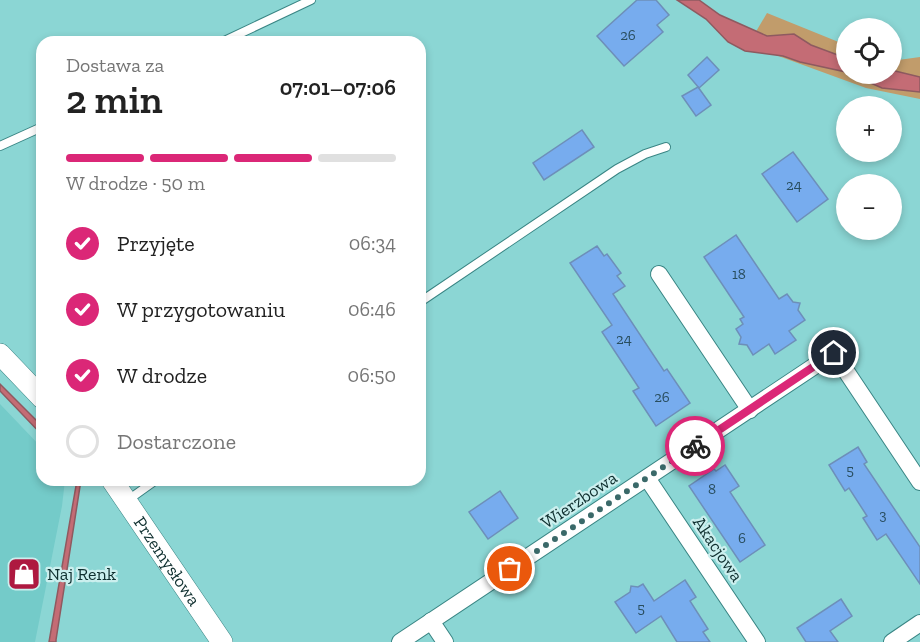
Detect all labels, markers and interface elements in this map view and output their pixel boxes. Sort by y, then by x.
map controls [836,18,902,240]
button: locate [836,18,902,84]
house number: 26 [620,26,636,44]
text: Dostawa za [66,53,164,77]
text: 07:01–07:06 [280,74,396,101]
text: 2 min [66,76,163,123]
button: + [836,96,902,162]
text: W drodze · 50 m [66,171,205,195]
button: − [836,174,902,240]
house number: 24 [786,176,802,194]
icon: check [66,227,99,260]
text: Przyjęte [117,230,195,257]
text: 06:34 [349,231,396,255]
house number: 18 [732,265,746,283]
icon: check [66,293,99,326]
text: W przygotowaniu [117,296,285,323]
text: 06:46 [348,297,396,321]
pin [808,327,859,378]
house number: 24 [616,330,632,348]
icon: home [817,336,850,369]
icon: check [66,359,99,392]
text: W drodze [117,362,207,389]
text: 06:50 [348,363,396,387]
house number: 26 [654,388,670,406]
courier [665,416,725,476]
text: Dostarczone [117,428,236,455]
icon: bike [679,430,712,463]
house number: 5 [846,461,854,479]
street label: Wierzbowa [537,466,621,533]
house number: 8 [708,480,716,498]
house number: 3 [879,506,887,524]
street label: Przemysłowa [129,512,205,610]
street label: Akacjowa [688,512,748,586]
house number: 6 [738,529,746,547]
pin [484,543,535,594]
icon: bag [493,552,526,585]
shop icon: Naj Renk [6,556,42,592]
place label: Naj Renk [47,563,117,585]
house number: 5 [637,599,645,617]

